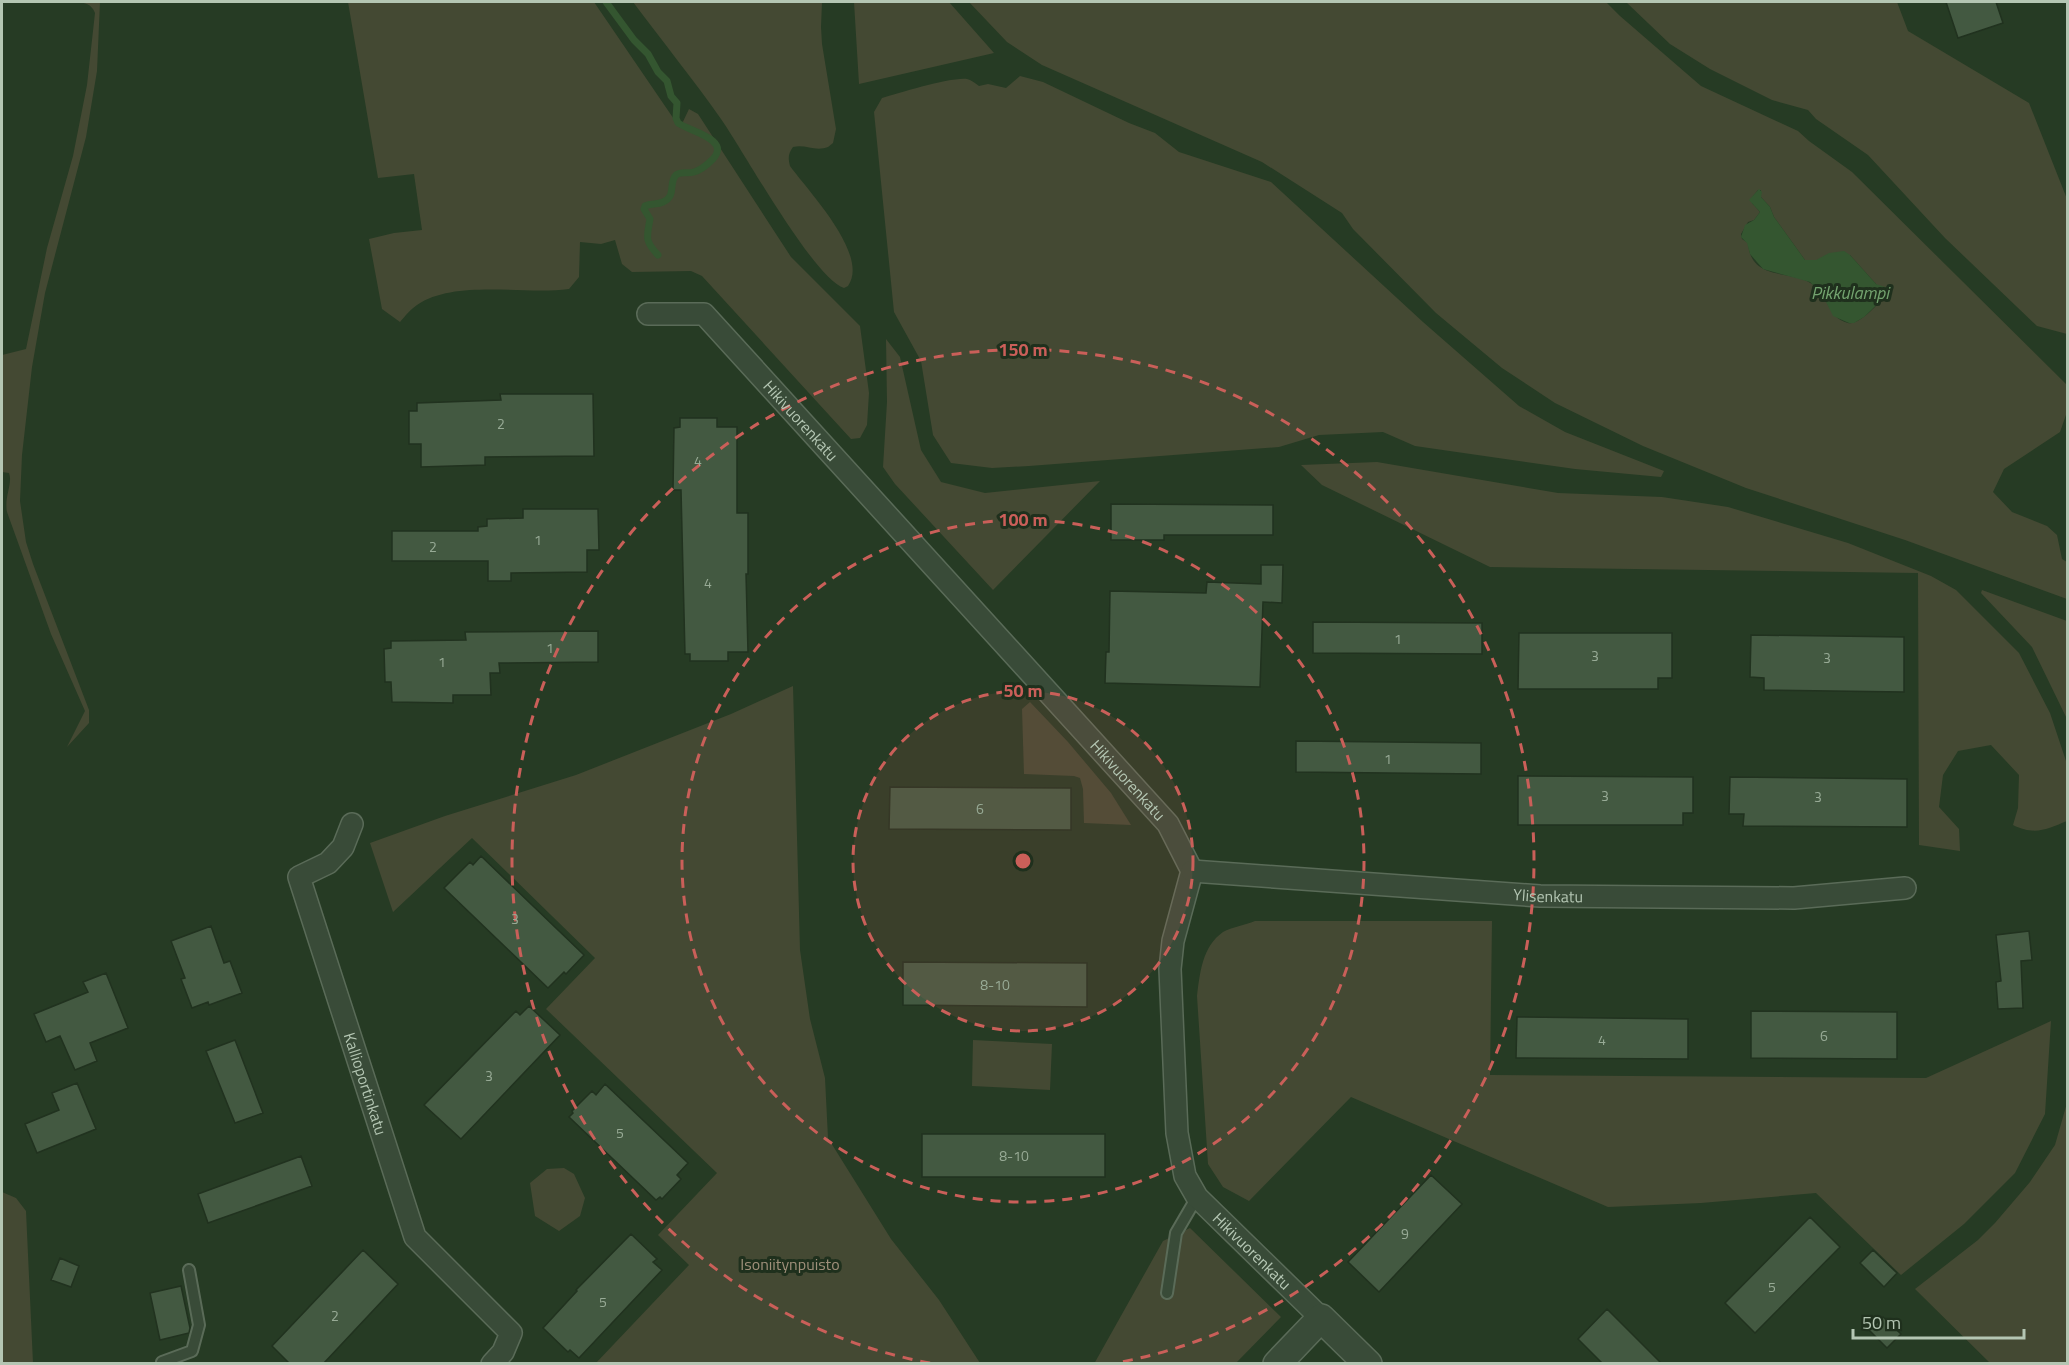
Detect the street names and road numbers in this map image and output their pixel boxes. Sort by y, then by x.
street label: Hikivuorenkatu [758,375,844,466]
street label: Hikivuorenkatu [1085,734,1171,826]
street label: Ylisenkatu [1512,882,1583,908]
street label: Kallioportinkatu [338,1029,393,1138]
street label: Hikivuorenkatu [1207,1207,1297,1295]

